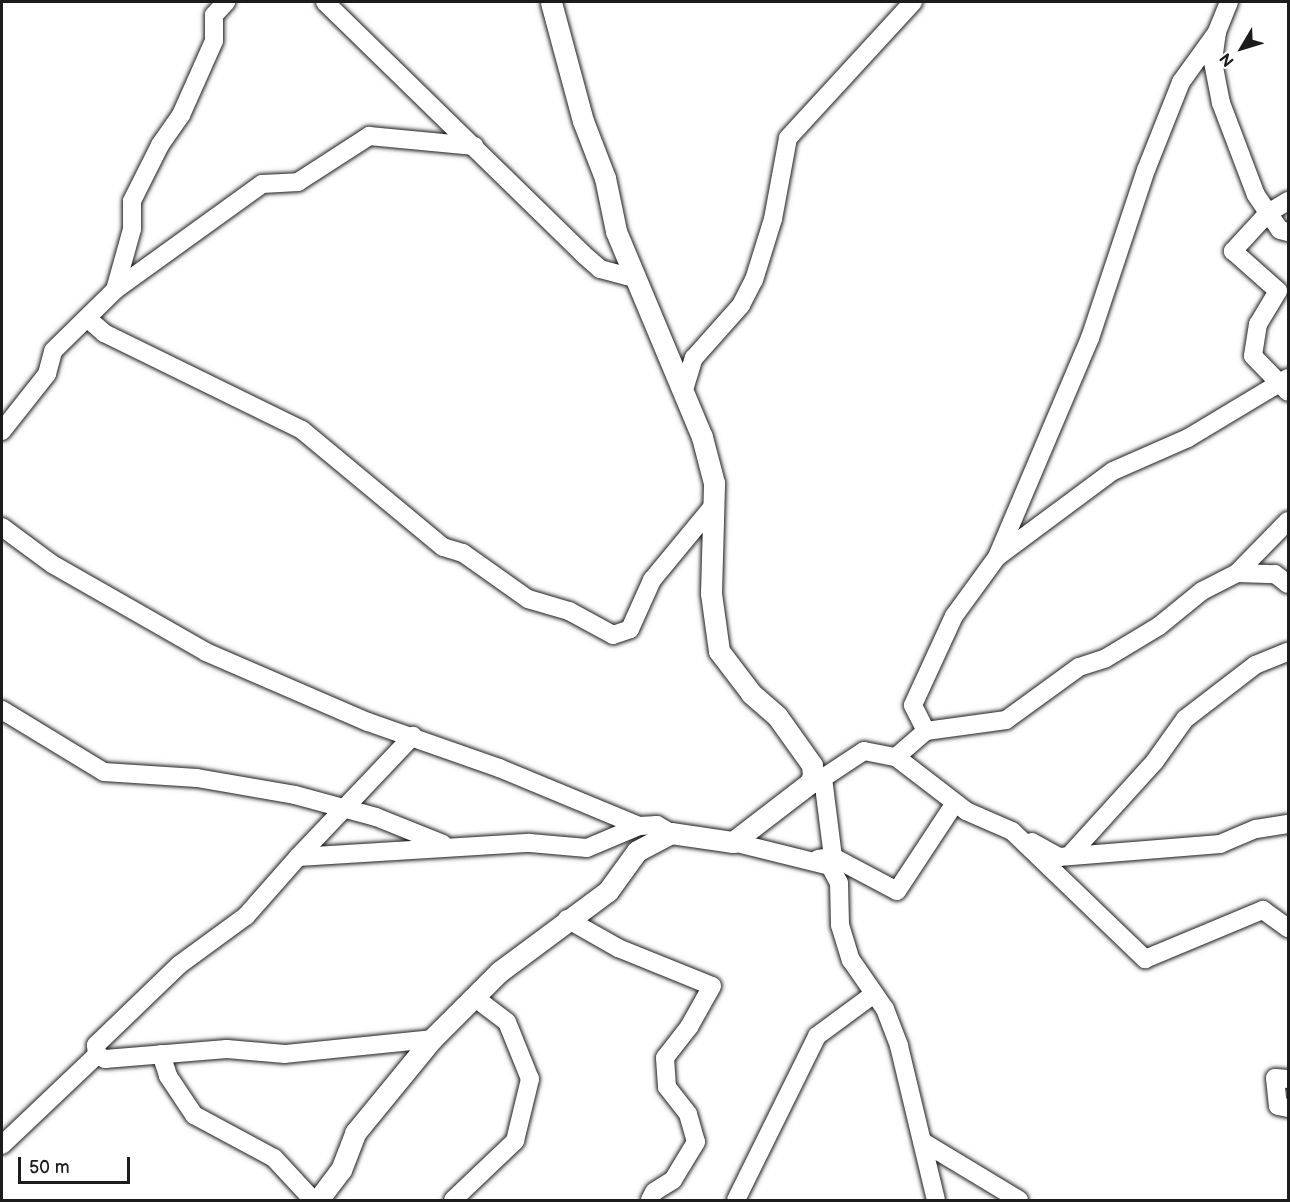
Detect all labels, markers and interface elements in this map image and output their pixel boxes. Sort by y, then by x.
north arrow [1212,18,1272,78]
text: N [1216,49,1239,70]
scale bar [21,1145,134,1183]
text: 50 m [29,1157,70,1178]

